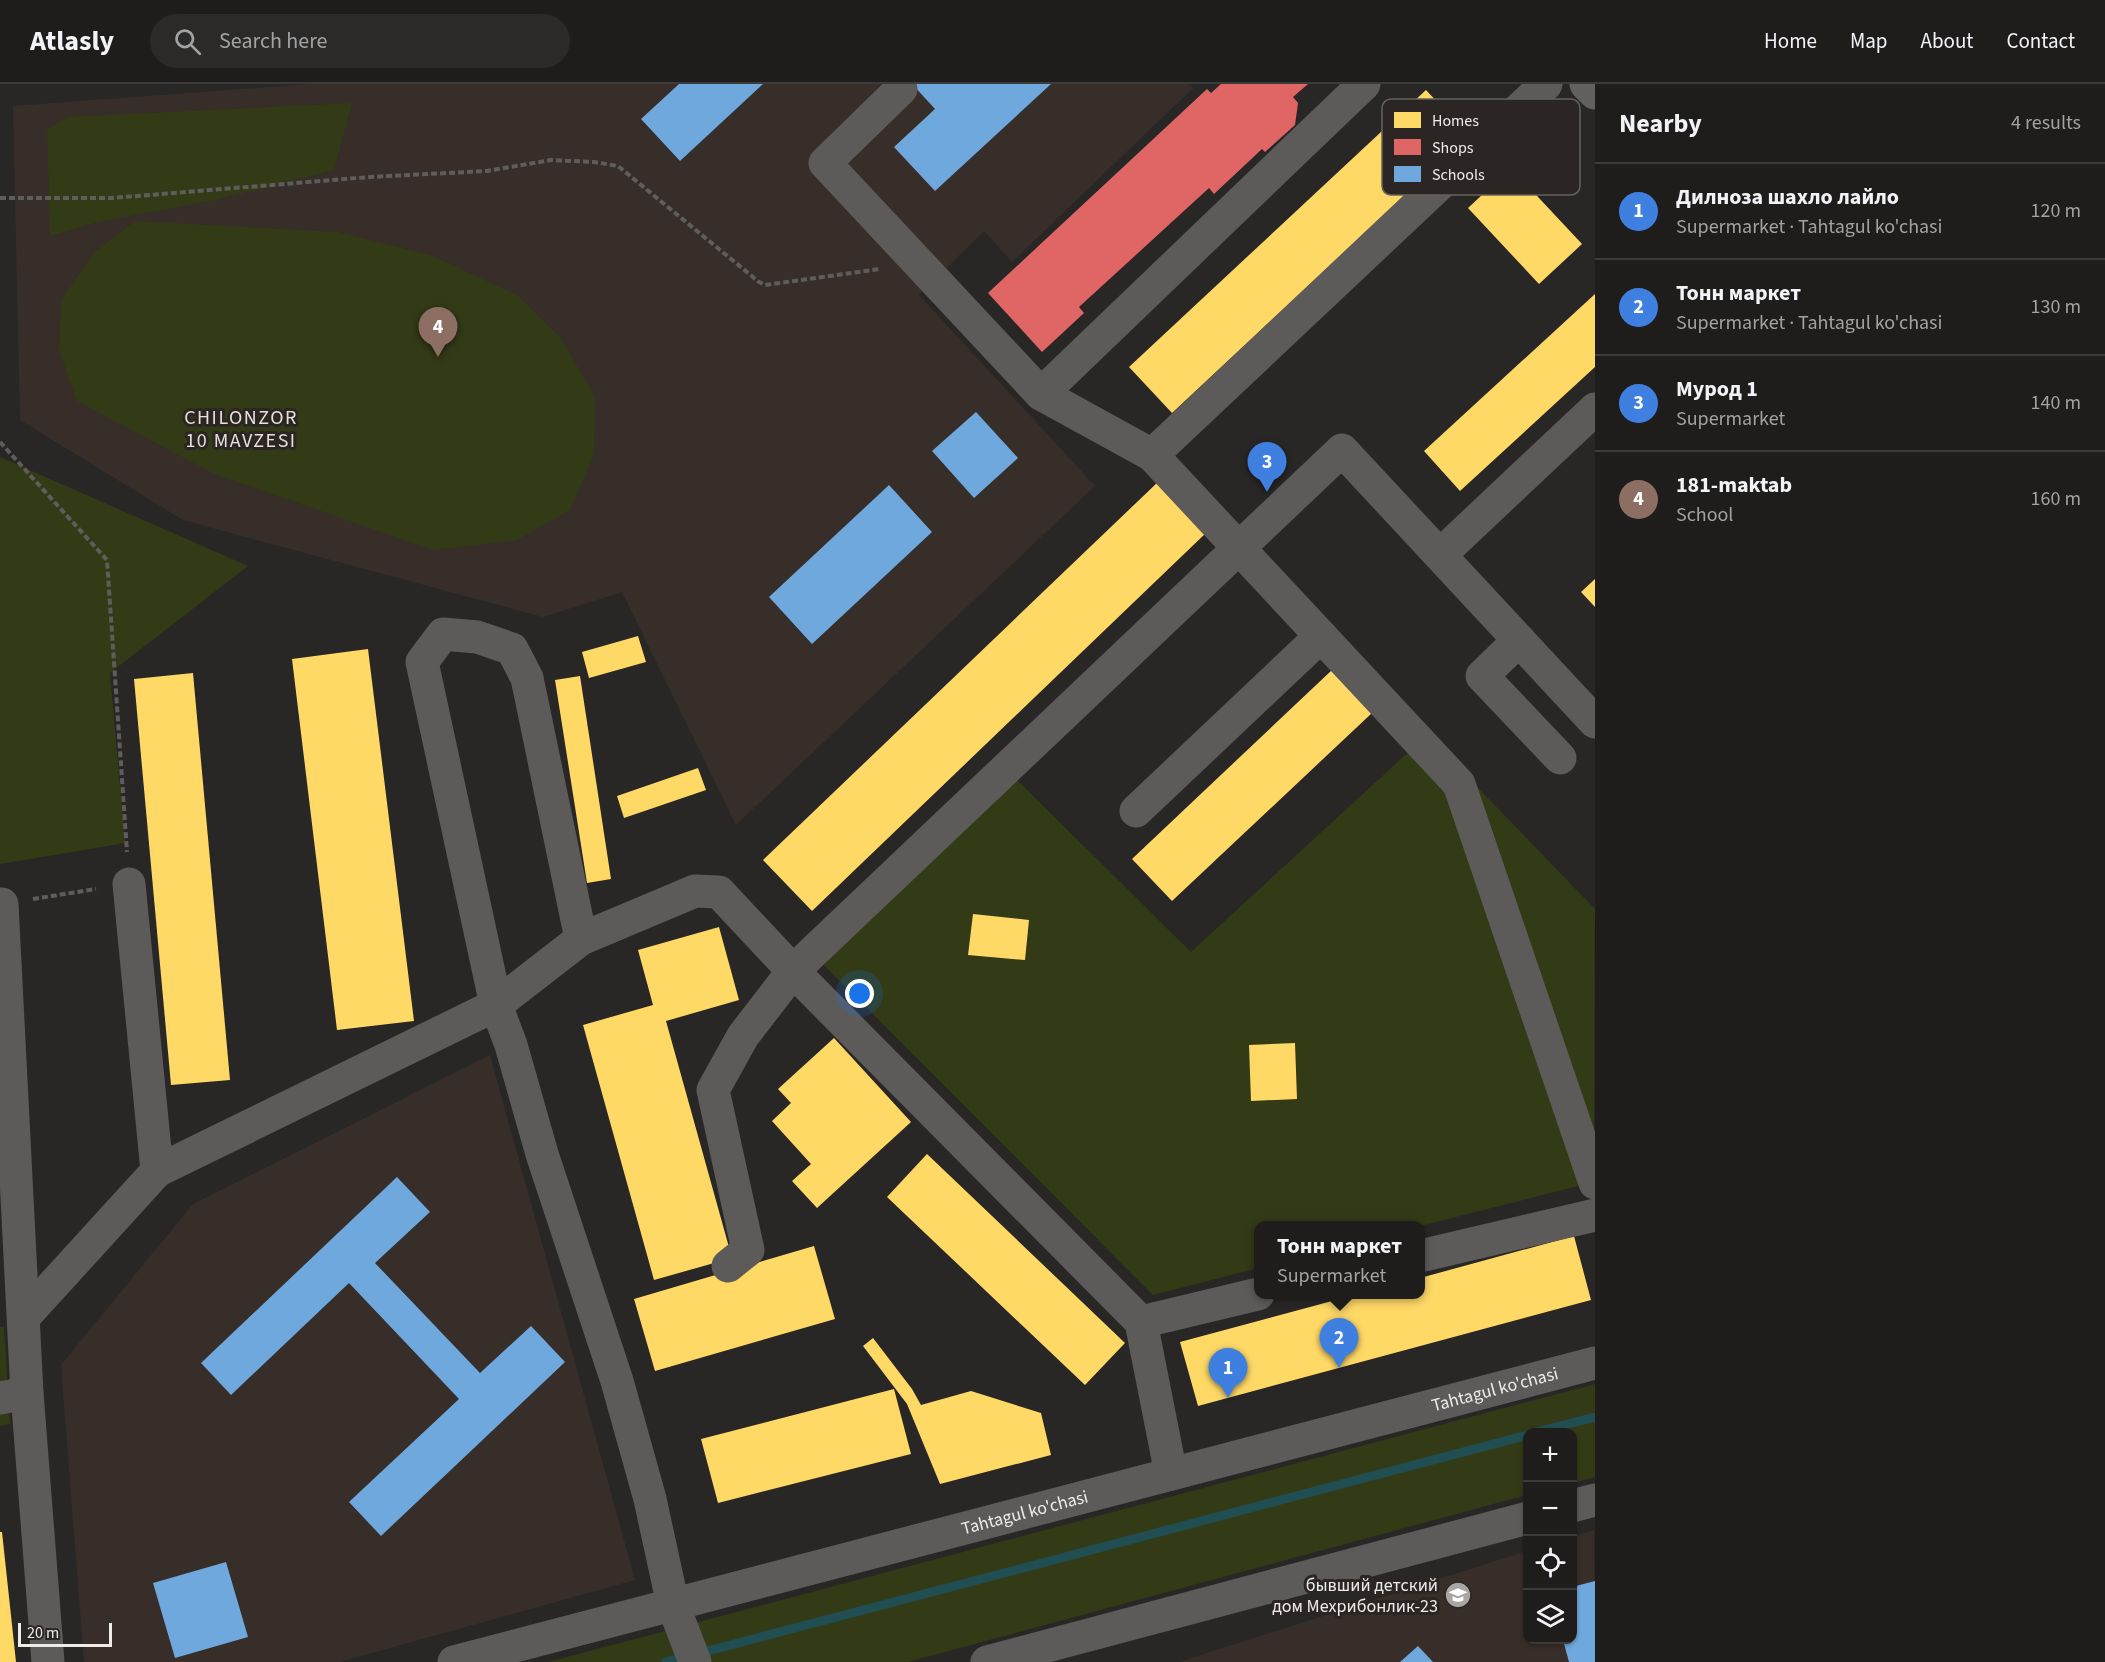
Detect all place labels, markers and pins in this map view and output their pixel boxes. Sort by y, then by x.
pin: 4 [418,308,458,357]
pin: 3 [1248,442,1286,492]
pin: 2 [1320,1318,1358,1368]
pin: 1 [1208,1348,1248,1398]
place label: бывший детский дом Мехрибонлик-23 [1272,1573,1438,1619]
school or university icon: бывший детский дом Мехрибонлик-23 [1443,1580,1473,1610]

